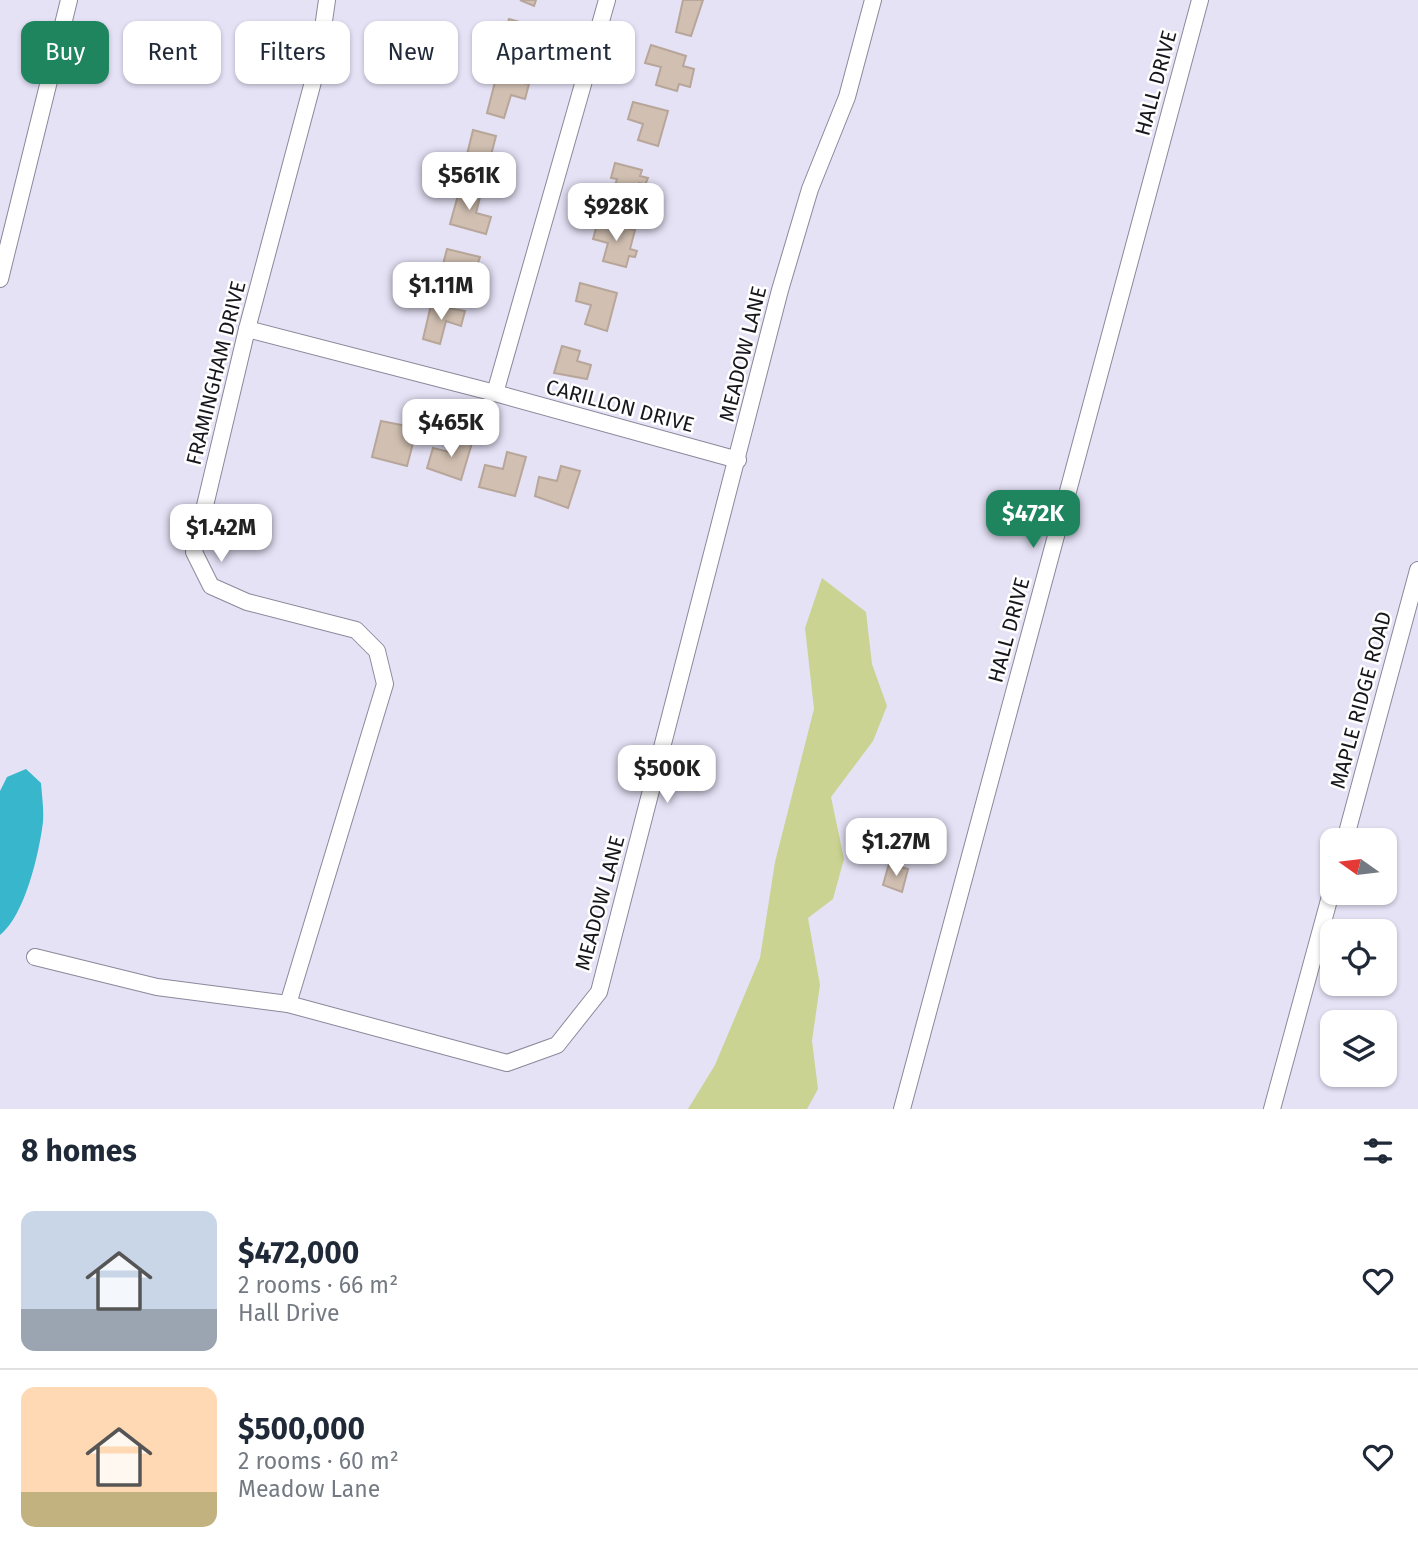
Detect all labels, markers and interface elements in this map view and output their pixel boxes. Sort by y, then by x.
chip: Buy [21,21,109,84]
chip: Rent [123,21,221,84]
chip: Filters [235,21,350,84]
chip: New [364,21,458,84]
chip: Apartment [472,21,635,84]
street label: HALL DRIVE [1129,27,1183,139]
pin: $561K [420,152,518,212]
text: $561K [438,161,500,189]
pin: $928K [567,184,665,243]
text: $928K [584,192,648,220]
pin: $1.11M [384,262,498,322]
text: $1.11M [409,271,473,299]
street label: FRAMINGHAM DRIVE [181,278,251,468]
street label: MEADOW LANE [714,284,772,424]
street label: CARILLON DRIVE [543,374,697,438]
pin: $465K [402,400,500,459]
text: $465K [418,408,484,436]
pin: $472K [984,490,1082,550]
text: $472K [1002,499,1064,527]
pin: $1.42M [164,504,278,564]
text: $1.42M [186,513,256,541]
street label: HALL DRIVE [982,574,1036,686]
street label: MAPLE RIDGE ROAD [1325,608,1397,792]
pin: $500K [618,746,716,805]
text: $500K [634,754,700,782]
pin: $1.27M [839,818,953,878]
text: $1.27M [862,827,930,855]
north arrow [1320,828,1396,905]
map controls [1320,828,1397,1087]
street label: MEADOW LANE [569,833,631,973]
button: locate [1320,919,1397,996]
button: layers [1320,1010,1397,1087]
icon: filters [1359,1132,1397,1170]
text: 8 homes [21,1133,137,1169]
text: $472,000 [238,1235,359,1271]
icon: home [77,1239,161,1323]
icon: heart [1359,1262,1397,1300]
text: 2 rooms · 66 m² [238,1271,398,1299]
text: Hall Drive [238,1299,339,1327]
text: $500,000 [238,1411,365,1447]
icon: home [77,1415,161,1499]
icon: heart [1359,1438,1397,1476]
text: 2 rooms · 60 m² [238,1447,399,1475]
text: Meadow Lane [238,1475,380,1503]

